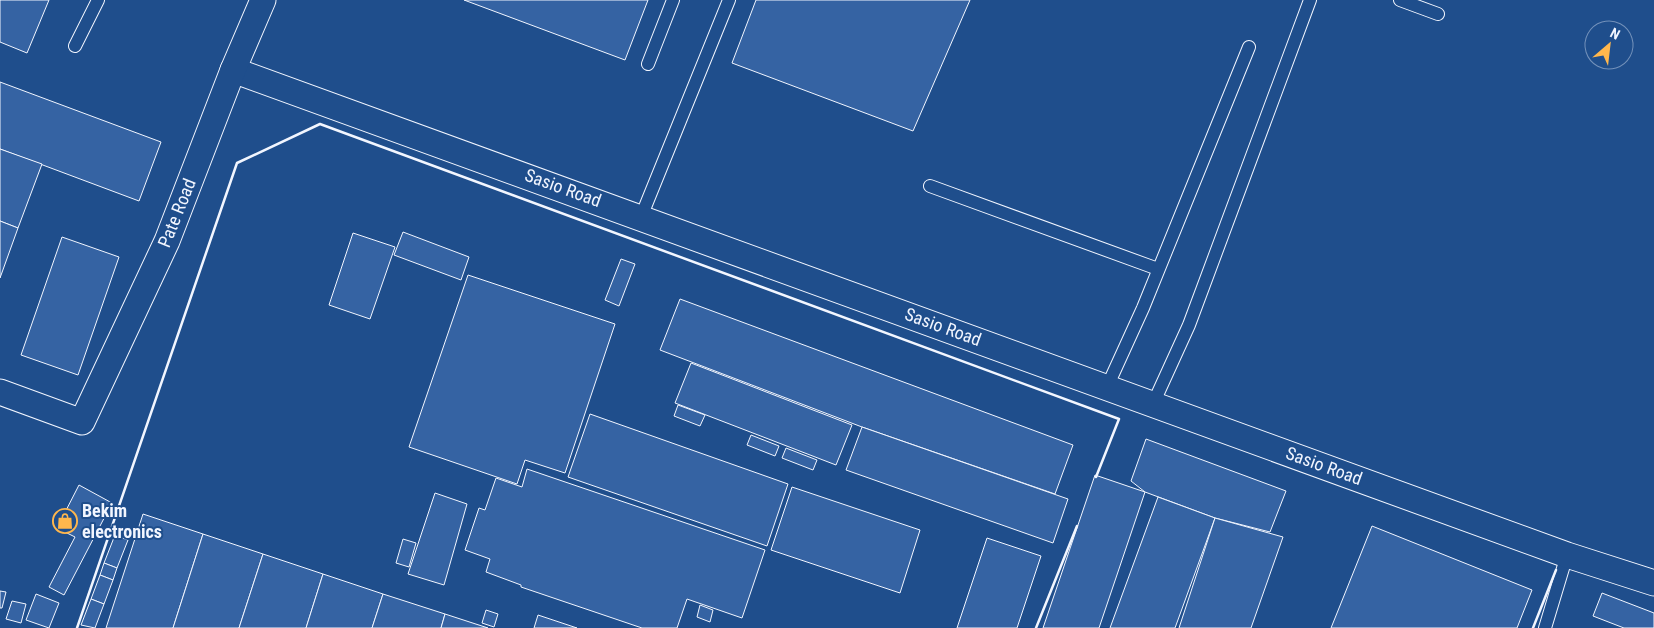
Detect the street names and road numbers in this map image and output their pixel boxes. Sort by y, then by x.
street label: Sasio Road [522,164,604,211]
street label: Pate Road [153,175,200,250]
street label: Sasio Road [902,303,984,350]
street label: Sasio Road [1283,442,1365,489]

